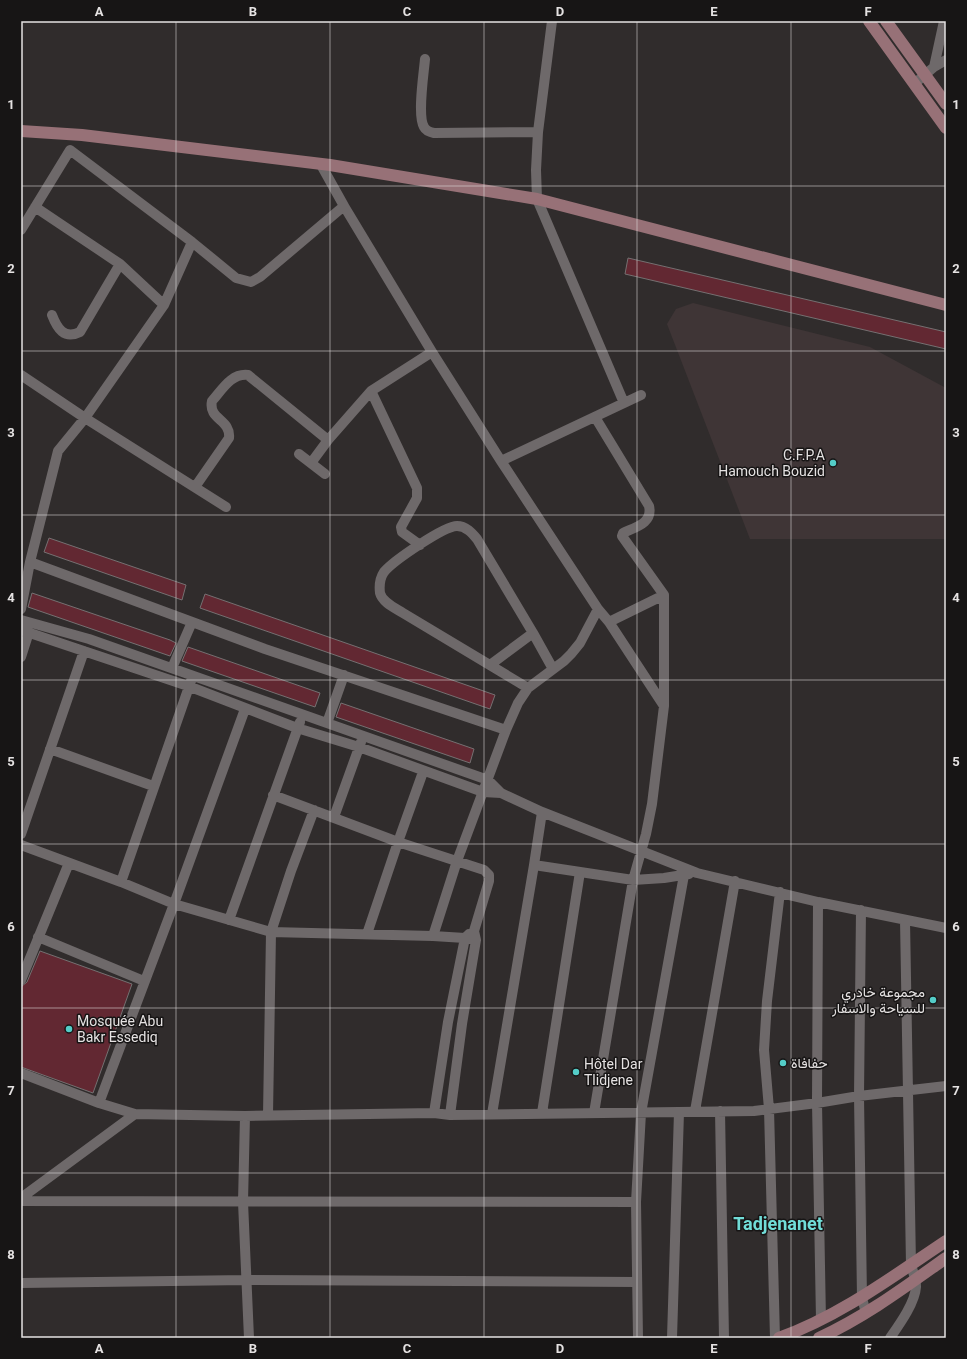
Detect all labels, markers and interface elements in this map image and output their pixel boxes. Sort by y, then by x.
text: A [95,4,104,19]
text: B [249,4,257,19]
text: C [403,4,412,19]
text: D [556,4,564,19]
text: E [710,4,718,19]
text: F [864,4,872,19]
text: 1 [7,97,15,112]
text: 1 [952,97,960,112]
text: 2 [7,261,15,276]
text: 2 [952,261,960,276]
text: 3 [7,425,15,440]
text: 3 [952,425,960,440]
place label: C.F.P.A Hamouch Bouzid [718,447,825,479]
marker: C.F.P.A Hamouch Bouzid [828,458,838,468]
text: 4 [7,590,15,605]
text: 4 [952,590,960,605]
text: 5 [7,754,15,769]
text: 5 [952,754,960,769]
text: 6 [7,919,15,934]
text: 6 [952,919,960,934]
place label: مجموعة خادري للسياحة والاسفار [831,984,925,1017]
marker: مجموعة خادري للسياحة والاسفار [928,995,938,1005]
place label: Mosquée Abu Bakr Essediq [77,1013,163,1045]
marker: Mosquée Abu Bakr Essediq [64,1024,74,1034]
place label: حفافاة [791,1055,828,1071]
place label: Hôtel Dar Tlidjene [584,1056,643,1088]
marker: حفافاة [778,1058,788,1068]
marker: Hôtel Dar Tlidjene [571,1067,581,1077]
text: 7 [7,1083,15,1098]
text: 7 [952,1083,960,1098]
district label: Tadjenanet [733,1213,823,1234]
text: 8 [7,1247,15,1262]
text: 8 [952,1247,960,1262]
text: A [95,1341,104,1356]
text: B [249,1341,257,1356]
text: C [403,1341,412,1356]
text: D [556,1341,564,1356]
text: E [710,1341,718,1356]
text: F [864,1341,872,1356]

